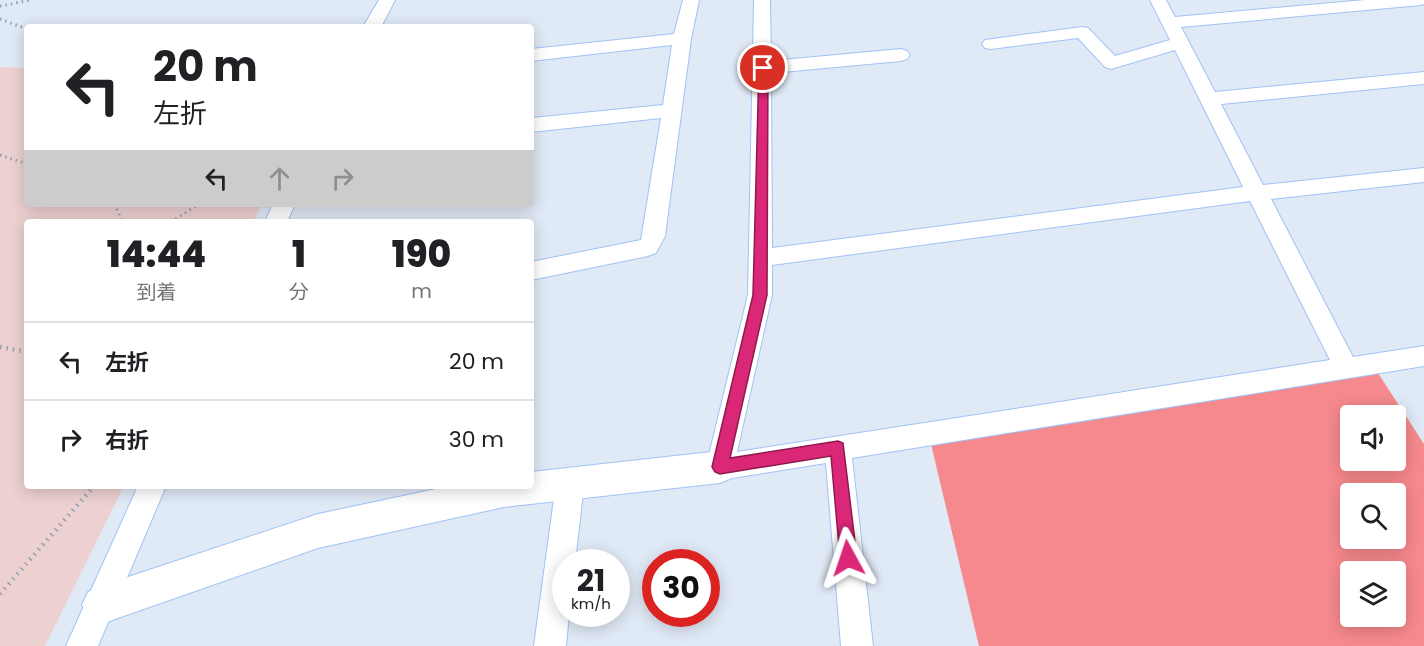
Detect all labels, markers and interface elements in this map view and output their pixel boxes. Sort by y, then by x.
text: 20 m [153,37,258,96]
pin [737,42,788,93]
icon: left [54,48,132,126]
icon: arrive [746,51,779,84]
text: 左折 [153,95,207,132]
icon: left [200,162,233,195]
icon: ahead [263,162,296,195]
icon: right [326,162,359,195]
text: 14:44 [107,229,206,280]
text: 1 [292,229,306,280]
text: 190 [392,229,451,280]
text: m [411,277,432,305]
text: 到着 [137,278,177,306]
text: 分 [289,278,309,306]
icon: left [54,345,87,378]
text: 20 m [449,346,504,377]
text: 左折 [105,347,149,378]
map controls [1340,405,1406,627]
button: sound [1340,405,1406,471]
icon: right [54,423,87,456]
text: 30 m [449,424,504,455]
text: 右折 [105,425,149,456]
button: search [1340,483,1406,549]
position arrow [816,526,880,590]
speed limit sign: 30 [642,549,720,627]
text: 21 [577,559,605,602]
button: layers [1340,561,1406,627]
text: km/h [571,593,611,614]

